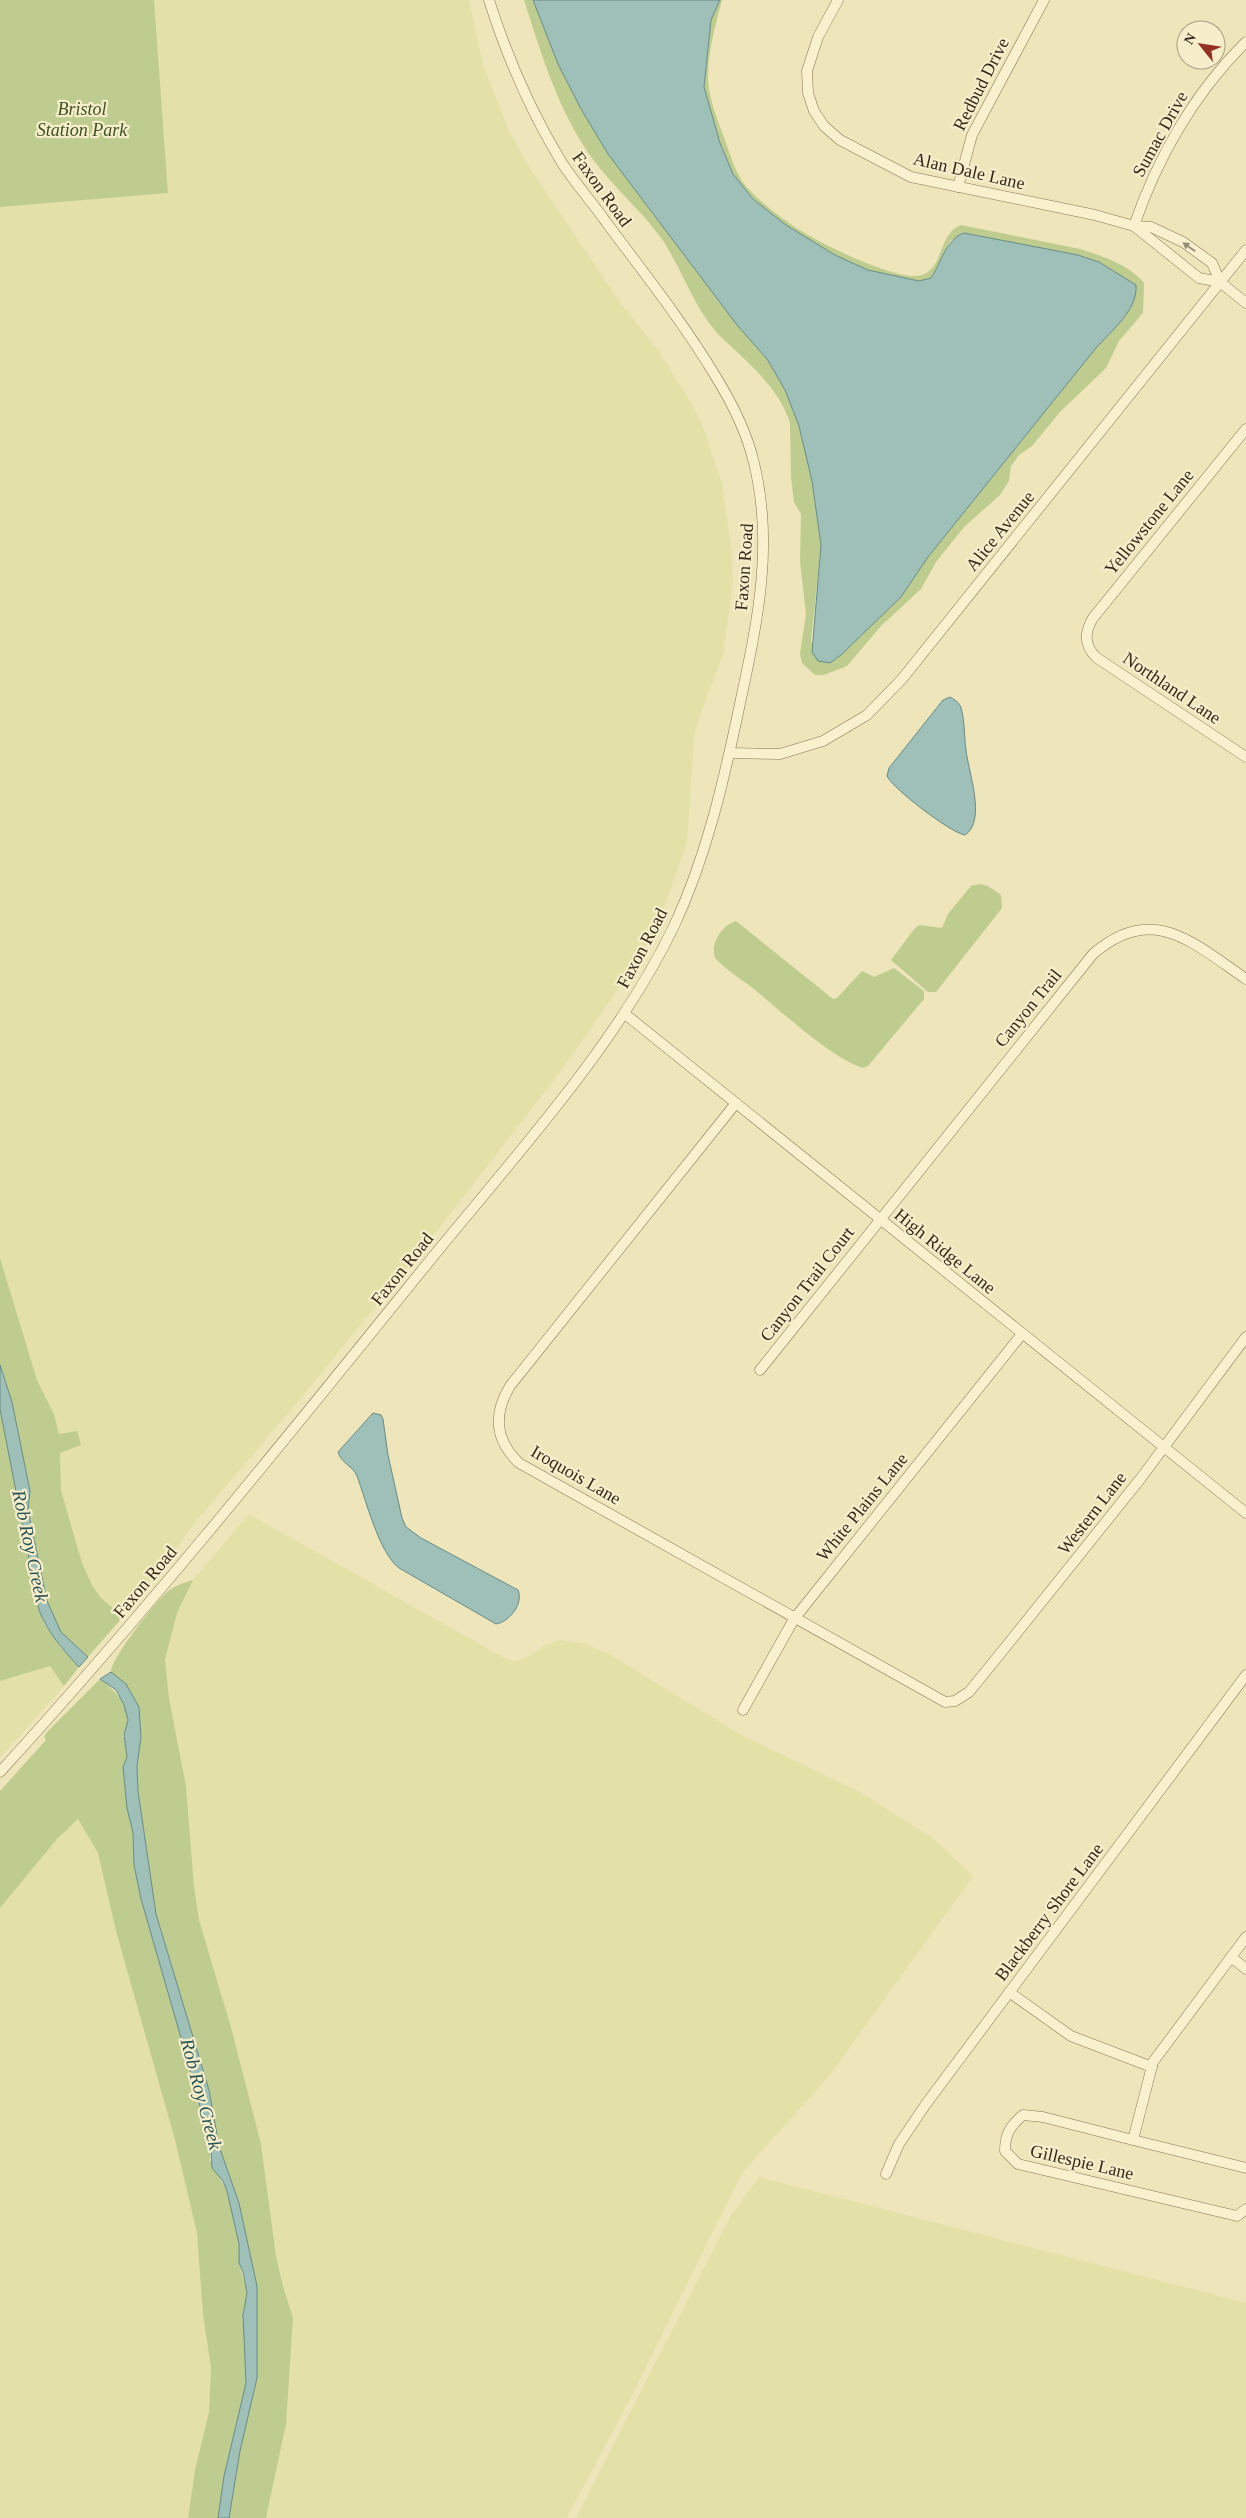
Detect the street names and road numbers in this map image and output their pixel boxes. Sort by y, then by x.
street label: Redbud Drive [949,34,1013,134]
street label: Sumac Drive [1128,88,1192,180]
street label: Faxon Road [568,148,636,230]
street label: Alan Dale Lane [911,148,1027,194]
street label: Yellowstone Lane [1100,465,1198,579]
street label: Alice Avenue [962,487,1038,575]
street label: Faxon Road [731,523,757,611]
street label: Northland Lane [1119,648,1225,728]
street label: Faxon Road [613,905,671,991]
street label: Canyon Trail [990,965,1066,1051]
street label: High Ridge Lane [891,1204,999,1298]
street label: Canyon Trail Court [756,1223,858,1345]
street label: Faxon Road [367,1229,437,1309]
street label: Iroquois Lane [527,1441,625,1509]
street label: White Plains Lane [812,1449,912,1565]
street label: Western Lane [1054,1468,1130,1558]
street label: Faxon Road [109,1542,181,1622]
street label: Blackberry Shore Lane [991,1839,1107,1985]
street label: Gillespie Lane [1028,2140,1136,2184]

